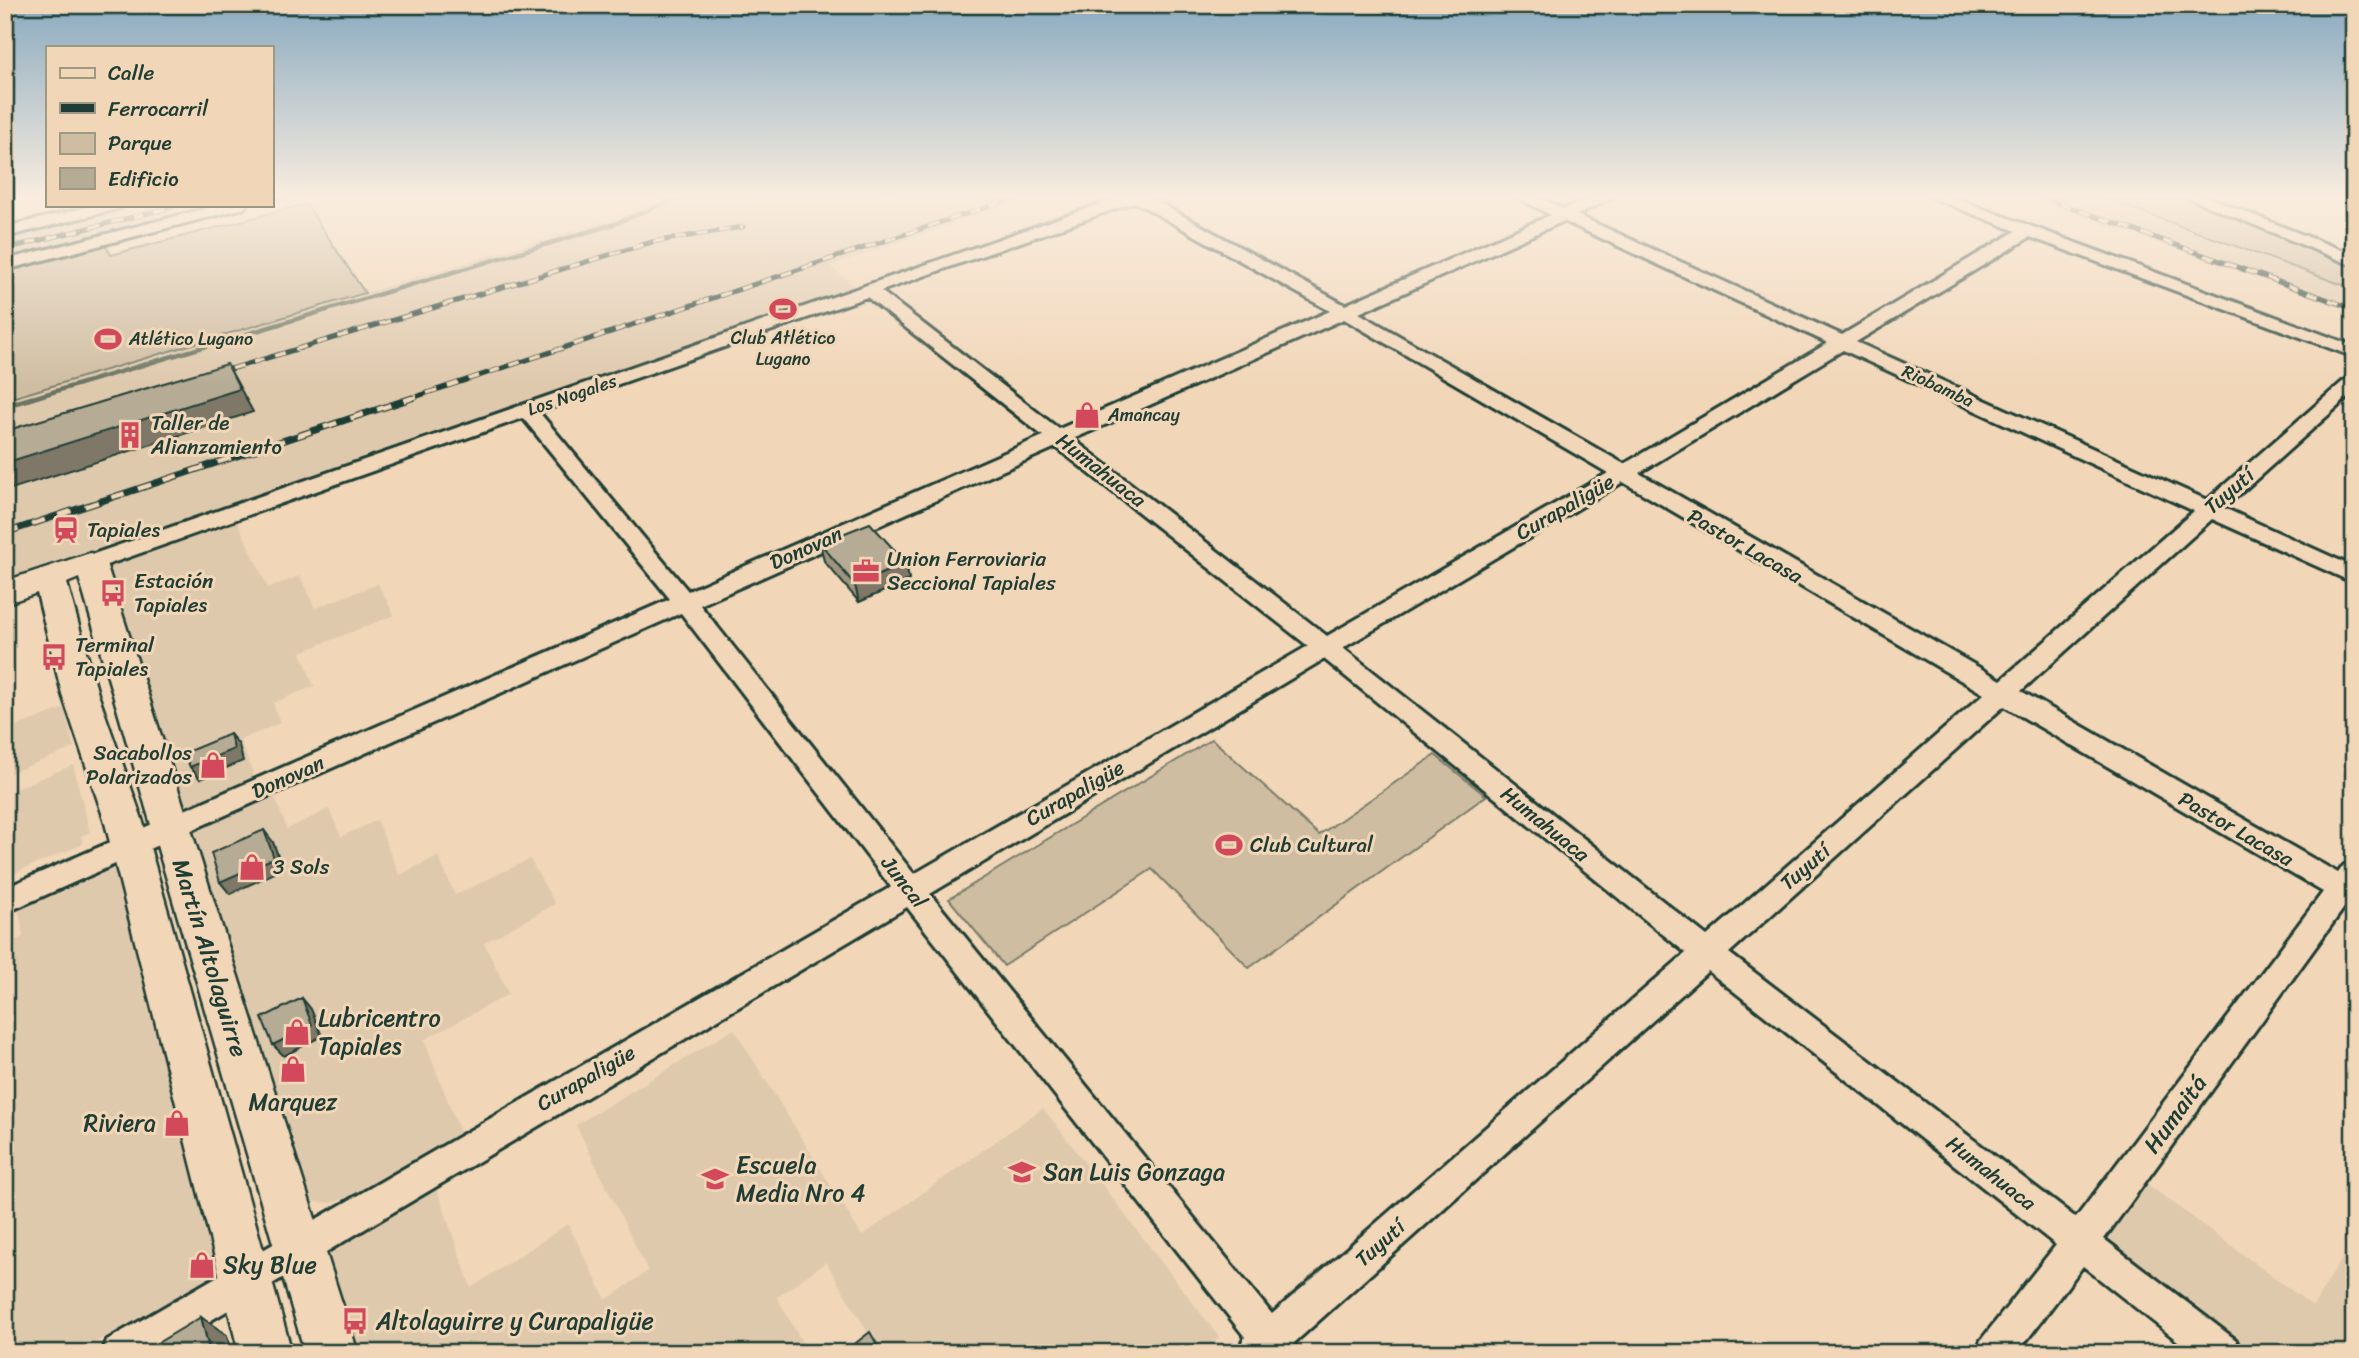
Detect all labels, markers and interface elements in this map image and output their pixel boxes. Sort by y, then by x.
legend [46,46,273,206]
text: Calle [108,54,155,92]
text: Ferrocarril [108,90,209,128]
text: Parque [108,124,172,162]
text: Edificio [108,160,179,198]
sports icon: Club Atlético Lugano [768,294,798,324]
place label: Club Atlético Lugano [731,322,835,375]
place label: Atlético Lugano [128,323,253,355]
sports icon: Atlético Lugano [93,324,123,354]
street label: Riobamba [1897,355,1979,417]
street label: Los Nogales [523,364,622,425]
place label: Amancay [1107,399,1180,431]
shop icon: Amancay [1072,400,1102,430]
place label: Taller de Alianzamiento [150,404,282,466]
building icon: Taller de Alianzamiento [115,420,145,450]
street label: Humahuaca [1047,422,1155,518]
street label: Tuyutí [2195,456,2265,524]
street label: Curapaligüe [1508,463,1622,551]
street label: Pastor Lacasa [1680,497,1810,595]
place label: Tapiales [87,511,161,549]
station icon: Tapiales [51,515,81,545]
street label: Donovan [763,515,849,581]
place label: Union Ferroviaria Seccional Tapiales [887,540,1056,602]
office icon: Union Ferroviaria Seccional Tapiales [851,556,881,586]
place label: Estación Tapiales [134,562,213,624]
bus stop icon: Estación Tapiales [98,578,128,608]
place label: Terminal Tapiales [75,626,155,688]
bus stop icon: Terminal Tapiales [39,642,69,672]
place label: Sacabollos Polarizados [86,734,192,796]
street label: Donovan [245,744,331,810]
street label: Curapaligüe [1018,749,1132,837]
shop icon: Sacabollos Polarizados [198,750,228,780]
street label: Humahuaca [1492,776,1599,873]
street label: Pastor Lacasa [2171,780,2301,878]
place label: Club Cultural [1250,826,1374,864]
sports icon: Club Cultural [1214,830,1244,860]
street label: Tuyutí [1771,832,1841,900]
street label: Juncal [870,846,938,918]
place label: 3 Sols [273,848,330,886]
shop icon: 3 Sols [237,852,267,882]
street label: Martín Altolaguirre [160,854,260,1062]
place label: Lubricentro Tapiales [318,997,441,1067]
shop icon: Lubricentro Tapiales [282,1017,312,1047]
street label: Curapaligüe [529,1034,643,1122]
shop icon: Marquez [278,1054,308,1084]
street label: Humaitá [2132,1065,2218,1163]
place label: Marquez [249,1081,338,1123]
place label: Riviera [84,1102,156,1144]
shop icon: Riviera [162,1108,192,1138]
street label: Humahuaca [1937,1125,2045,1221]
place label: Escuela Media Nro 4 [736,1144,866,1214]
place label: San Luis Gonzaga [1043,1151,1225,1193]
school or university icon: San Luis Gonzaga [1007,1157,1037,1187]
school or university icon: Escuela Media Nro 4 [700,1164,730,1194]
street label: Tuyutí [1346,1208,1416,1277]
place label: Sky Blue [223,1244,317,1286]
shop icon: Sky Blue [187,1250,217,1280]
place label: Altolaguirre y Curapaligüe [375,1300,654,1342]
bus stop icon: Altolaguirre y Curapaligüe [340,1306,370,1336]

